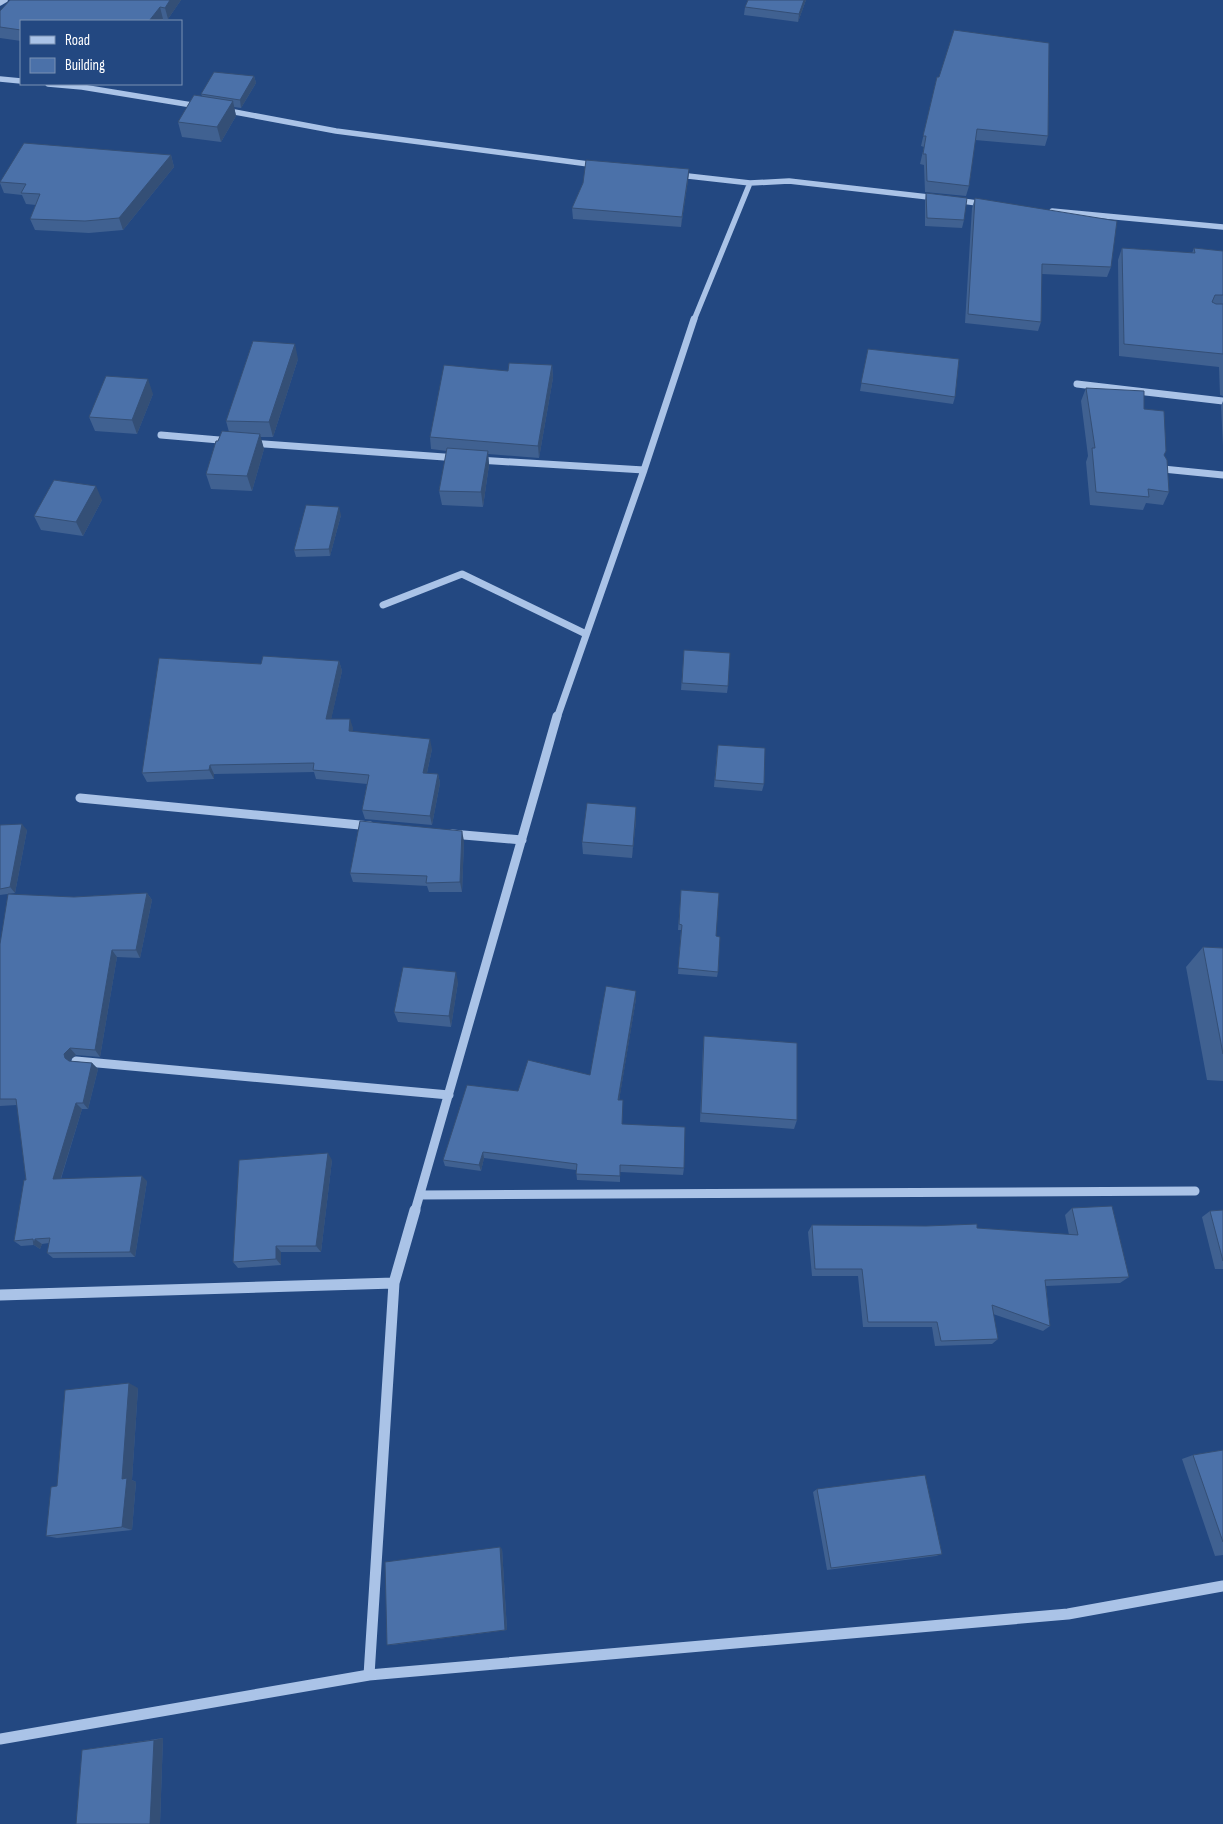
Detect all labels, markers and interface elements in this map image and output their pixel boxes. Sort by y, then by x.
legend [20,20,182,85]
text: Road [65,31,90,50]
text: Building [65,56,105,75]

